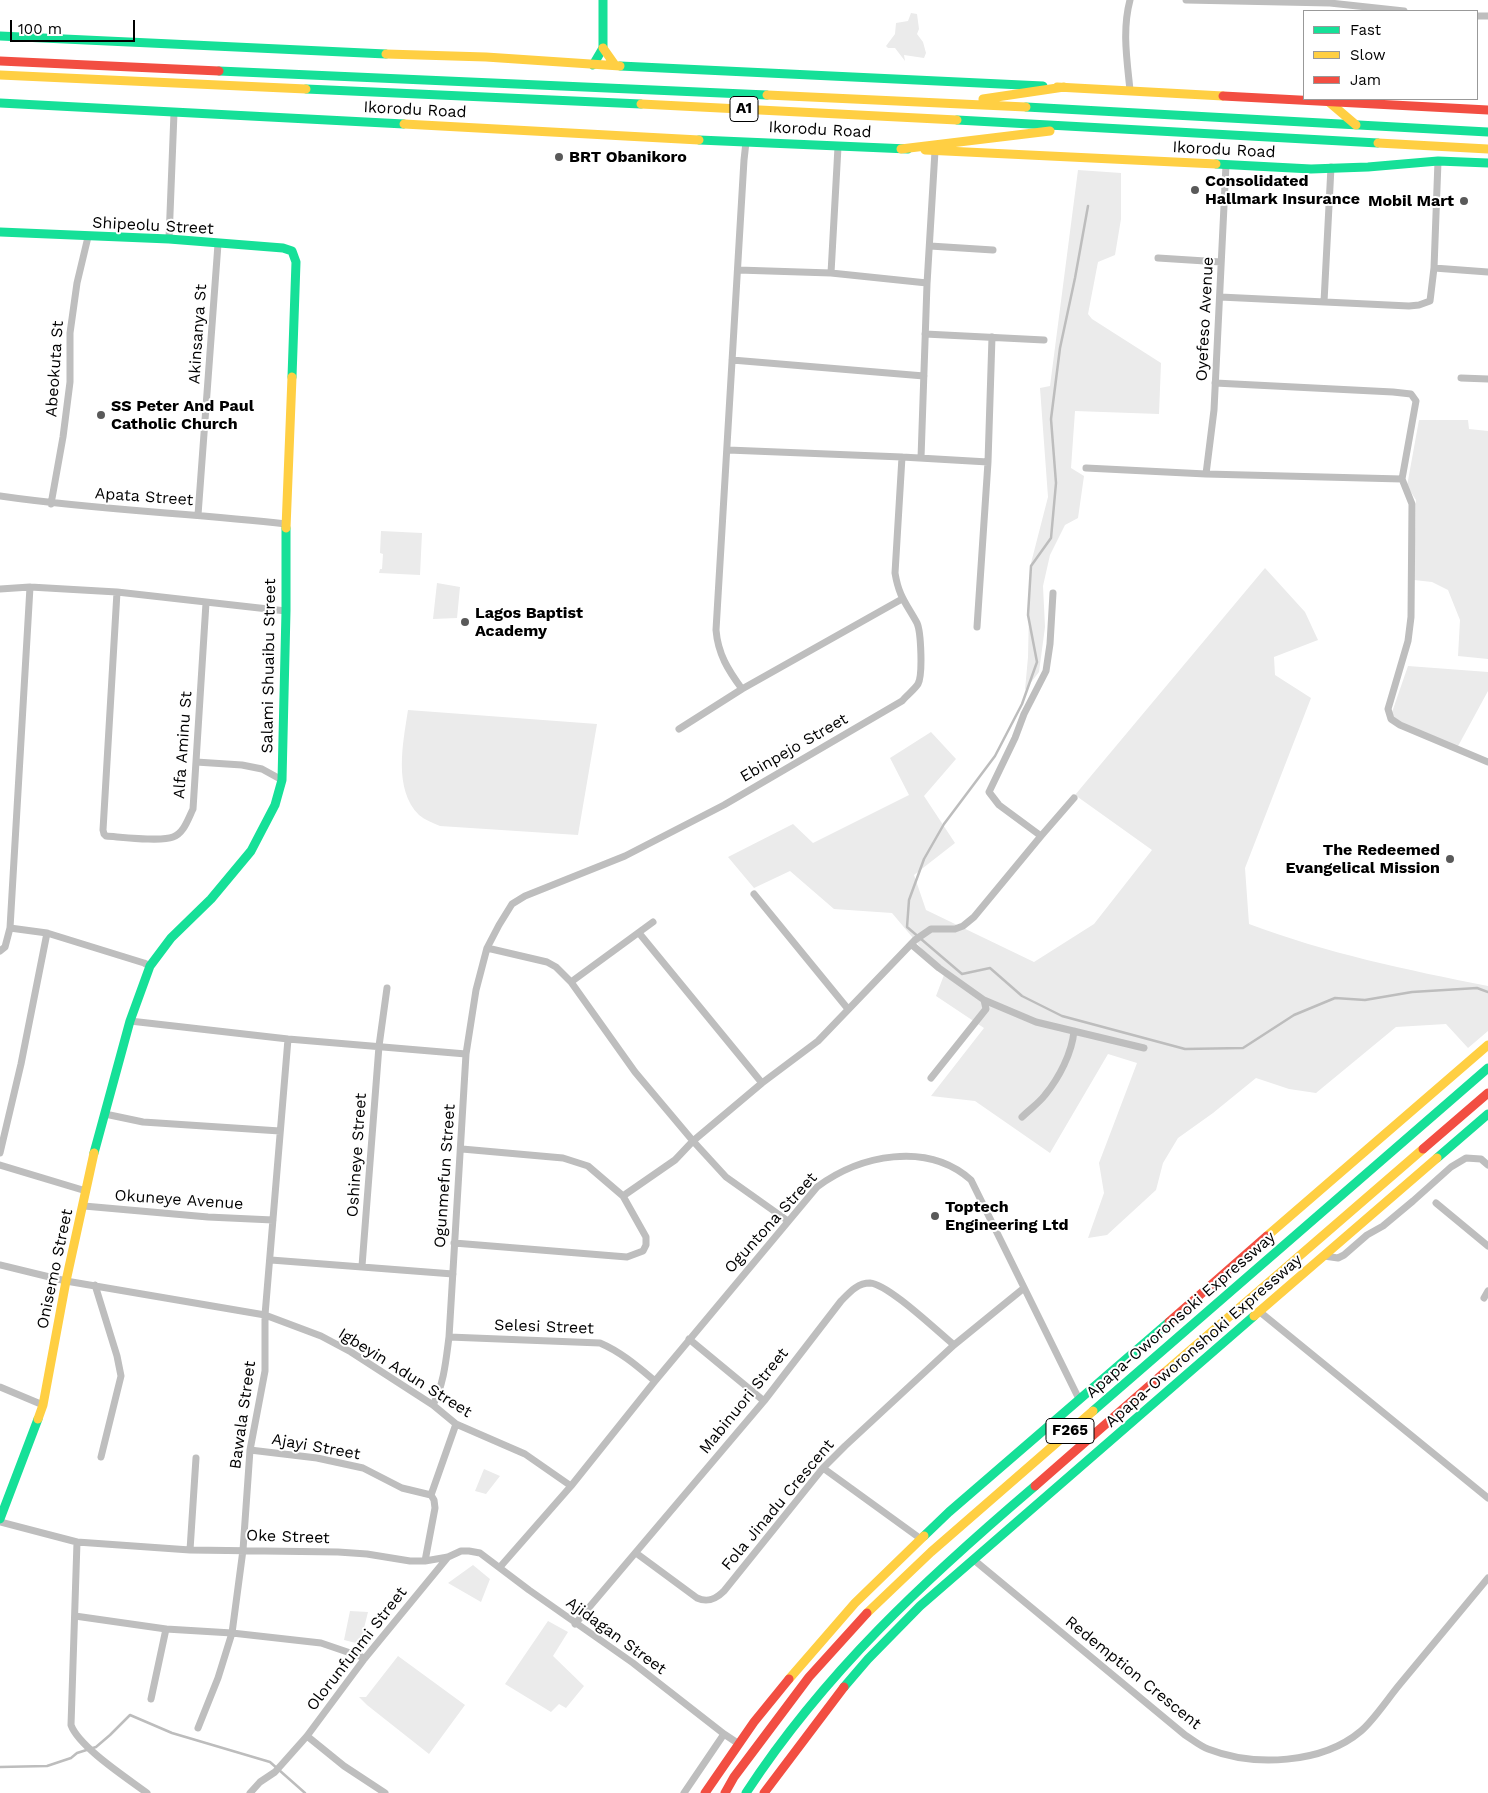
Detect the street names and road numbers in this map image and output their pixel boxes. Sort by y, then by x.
road number: A1 [730,96,758,122]
street label: Ikorodu Road [363,98,467,122]
street label: Ikorodu Road [768,118,872,142]
street label: Ikorodu Road [1172,138,1276,162]
street label: Shipeolu Street [92,213,214,239]
street label: Oyefeso Avenue [1192,256,1218,382]
street label: Akinsanya St [185,283,211,385]
street label: Abeokuta St [42,320,68,418]
street label: Apata Street [94,484,194,510]
street label: Salami Shuaibu Street [258,578,280,754]
street label: Alfa Aminu St [170,690,196,800]
street label: Ebinpejo Street [737,709,851,787]
street label: Oshineye Street [343,1092,371,1218]
street label: Ogunmefun Street [430,1103,460,1249]
street label: Oguntona Street [721,1169,821,1277]
street label: Okuneye Avenue [114,1186,244,1214]
street label: Onisemo Street [33,1207,77,1331]
street label: Apapa-Oworonsoki Expressway [1082,1228,1280,1402]
street label: Apapa-Oworonshoki Expressway [1102,1250,1306,1432]
street label: Selesi Street [494,1316,594,1338]
street label: Igbeyin Adun Street [335,1324,475,1422]
street label: Mabinuori Street [695,1344,793,1458]
street label: Bawala Street [226,1360,260,1470]
road number: F265 [1046,1418,1094,1444]
street label: Ajayi Street [270,1430,362,1464]
street label: Fola Jinadu Crescent [718,1436,838,1574]
street label: Oke Street [246,1526,330,1548]
street label: Olorunfunmi Street [303,1583,411,1715]
street label: Ajidagan Street [562,1593,670,1679]
street label: Redemption Crescent [1061,1612,1205,1734]

